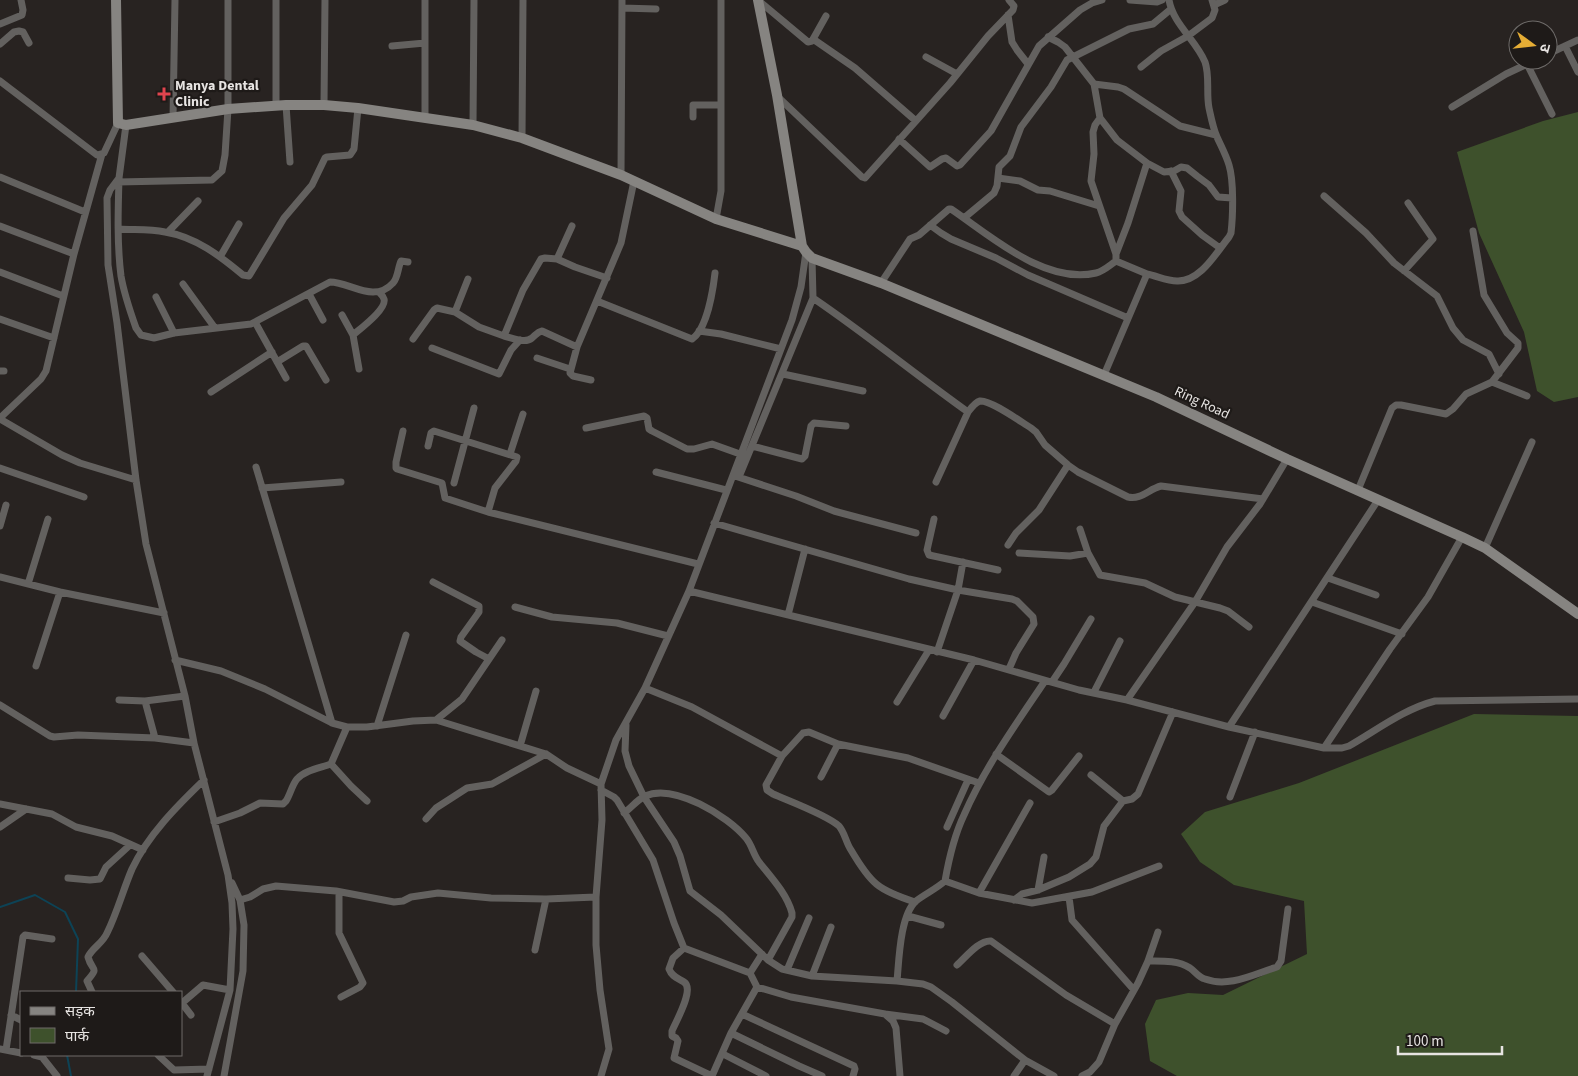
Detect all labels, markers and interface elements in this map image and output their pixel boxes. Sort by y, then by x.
north arrow [1508,20,1558,70]
text: उ [1534,42,1555,55]
place label: Manya Dental Clinic [175,76,259,112]
marker: Manya Dental Clinic [157,87,171,101]
street label: Ring Road [1171,381,1233,425]
legend [20,991,182,1056]
text: सड़क [65,1001,95,1022]
scale bar [1398,1024,1502,1056]
text: पार्क [65,1026,89,1047]
text: 100 m [1406,1031,1444,1052]

